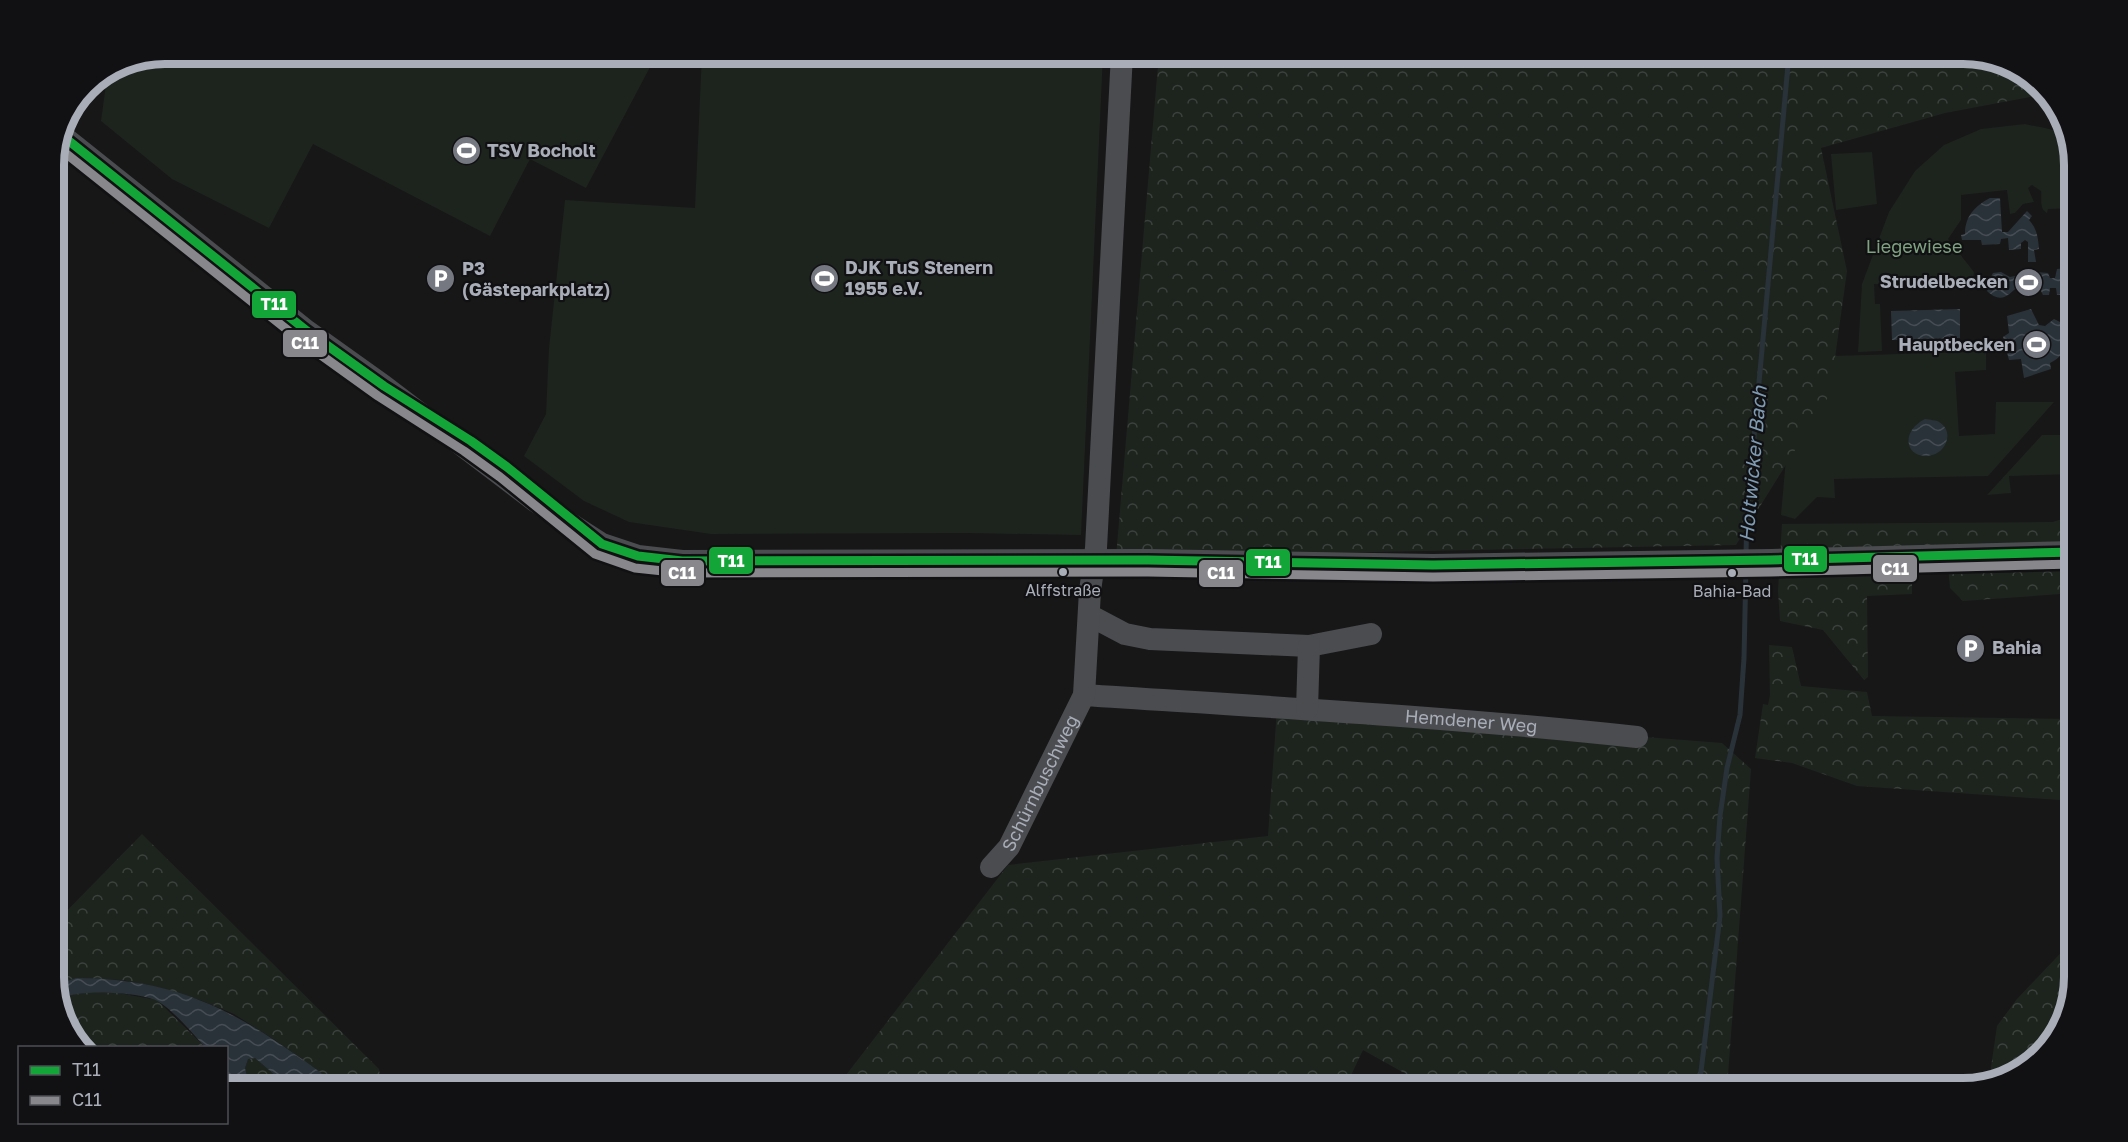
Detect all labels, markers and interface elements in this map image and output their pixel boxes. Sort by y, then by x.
sports icon: TSV Bocholt [450,135,482,167]
place label: TSV Bocholt [487,139,596,161]
park label: Liegewiese [1866,235,1962,257]
place label: DJK TuS Stenern 1955 e.V. [845,256,993,299]
place label: P3 (Gästeparkplatz) [462,257,610,300]
sports icon: DJK TuS Stenern 1955 e.V. [808,262,840,294]
parking icon: P3 (Gästeparkplatz) [425,263,457,295]
sports icon: Strudelbecken [2013,266,2045,298]
place label: Strudelbecken [1880,270,2008,292]
line badge: T11 [251,290,297,319]
text: T11 [261,294,287,314]
line badge: C11 [282,329,328,358]
sports icon: Hauptbecken [2020,329,2052,361]
text: C11 [291,333,319,353]
place label: Hauptbecken [1898,333,2015,355]
water label: Holtwicker Bach [1733,384,1771,543]
line badge: T11 [1783,545,1828,573]
line badge: T11 [708,546,754,575]
line badge: T11 [1245,548,1291,577]
text: T11 [1792,549,1818,569]
text: T11 [718,551,744,571]
text: T11 [1255,552,1281,572]
line badge: C11 [1872,554,1918,583]
line badge: C11 [660,559,705,587]
line badge: C11 [1198,559,1244,588]
text: C11 [1881,559,1909,579]
text: C11 [668,563,696,583]
text: C11 [1207,563,1235,583]
marker: Alffstraße [1057,566,1069,578]
marker: Bahia-Bad [1726,567,1738,579]
place label: Alffstraße [1025,580,1101,600]
place label: Bahia-Bad [1693,581,1771,601]
parking icon: Bahia [1955,632,1987,664]
place label: Bahia [1992,636,2041,658]
street label: Hemdener Weg [1404,704,1538,737]
street label: Schürnbuschweg [997,711,1083,855]
legend [18,1046,228,1124]
text: T11 [72,1058,101,1080]
text: C11 [72,1088,102,1110]

